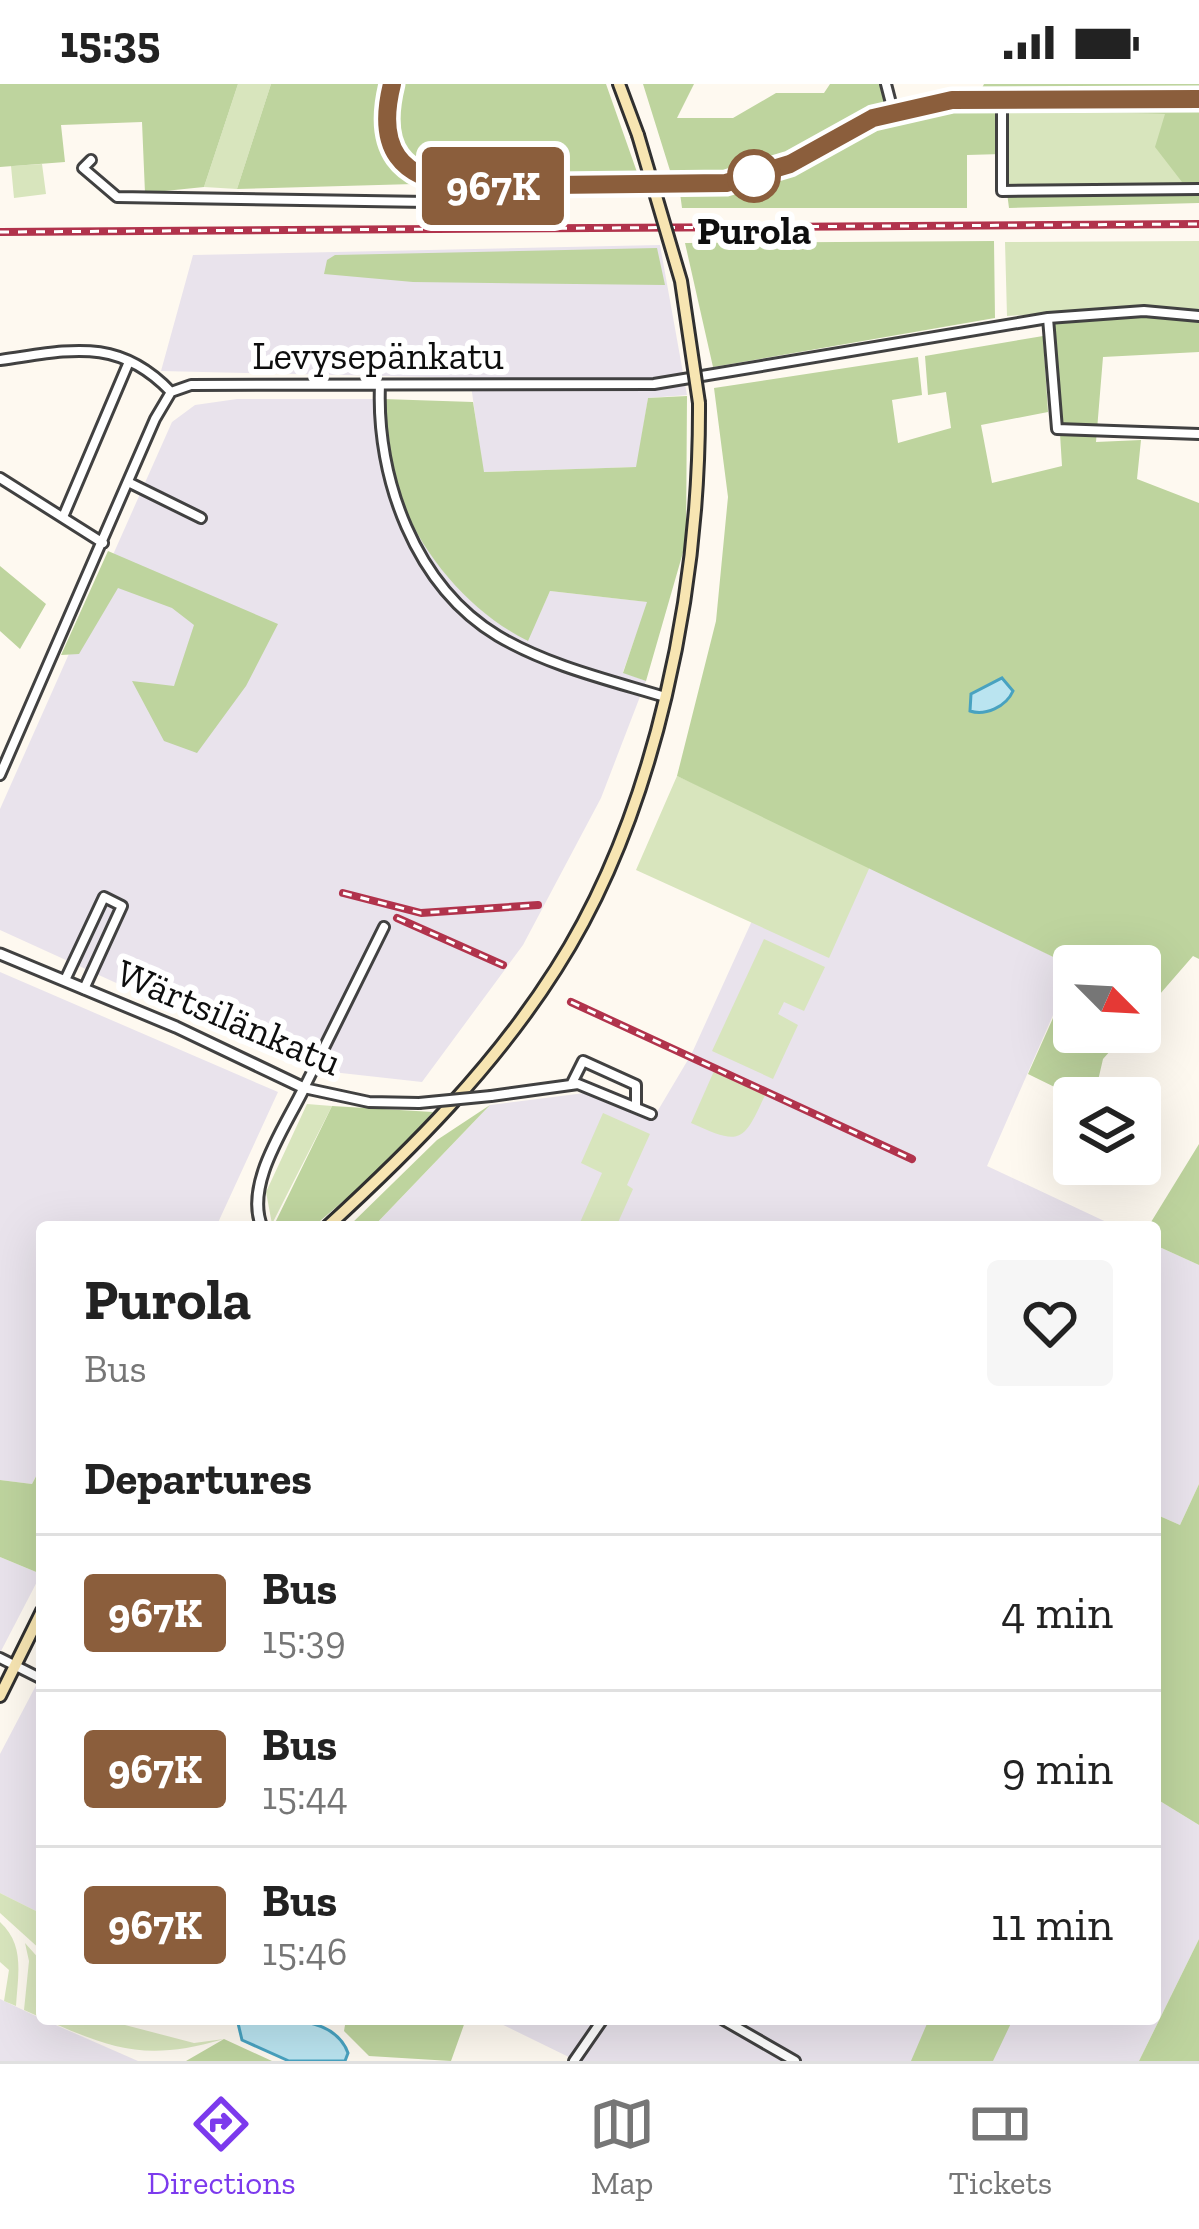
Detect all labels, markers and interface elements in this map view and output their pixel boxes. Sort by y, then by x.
text: 15:35 [60,15,160,69]
line badge: 967K [409,147,577,225]
marker: Purola [729,151,779,201]
text: 967K [446,160,540,211]
place label: Purola [697,207,812,254]
street label: Levysepänkatu [252,332,504,379]
north arrow [1053,945,1161,1053]
map controls [1053,945,1161,1185]
street label: Wärtsilänkatu [110,949,348,1085]
button: layers [1053,1077,1161,1185]
button: heart [987,1260,1113,1386]
text: Purola [84,1265,251,1334]
text: Bus [84,1345,147,1392]
text: Departures [84,1452,312,1506]
text: Bus [262,1562,337,1616]
text: 4 min [1001,1586,1113,1640]
text: 967K [108,1587,202,1638]
text: 15:39 [262,1616,346,1663]
text: Bus [262,1718,337,1772]
text: 9 min [1002,1742,1113,1796]
text: 967K [108,1743,202,1794]
text: 15:44 [262,1772,348,1819]
text: Bus [262,1874,337,1928]
text: 11 min [991,1898,1113,1952]
text: 967K [108,1899,202,1950]
text: 15:46 [262,1928,348,1975]
tab: Directions [147,2091,296,2202]
tab: Map [589,2091,655,2202]
tab: Tickets [949,2091,1052,2202]

